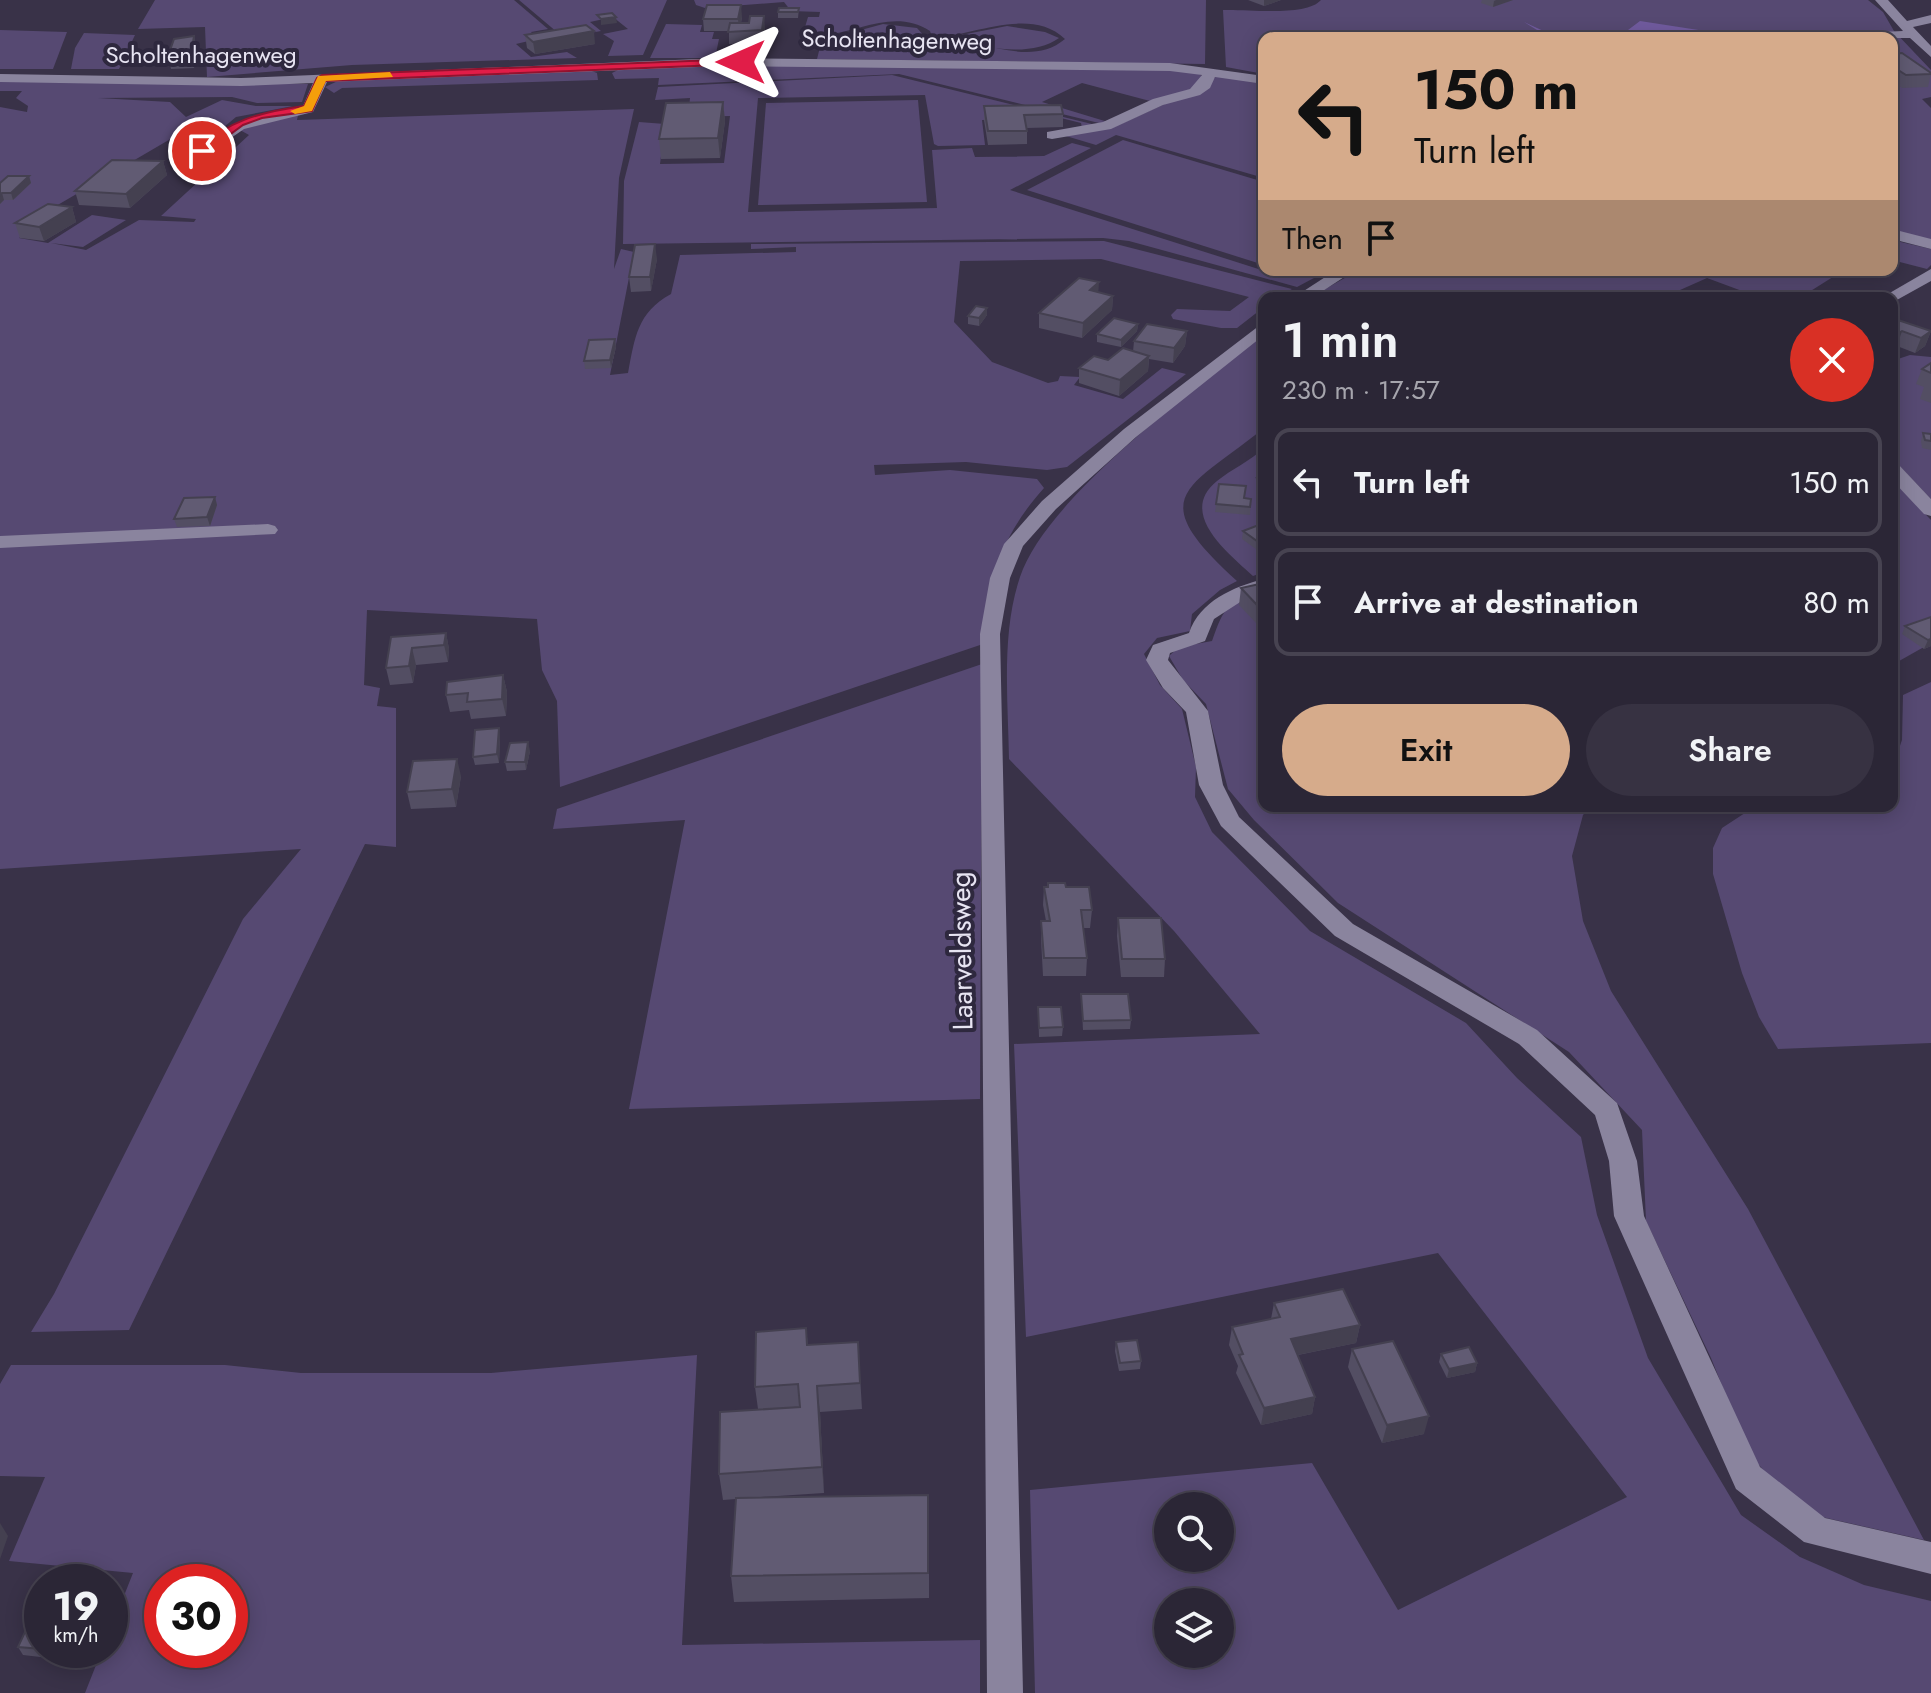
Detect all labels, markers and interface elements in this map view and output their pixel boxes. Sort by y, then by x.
position arrow [699,20,783,104]
street label: Scholtenhagenweg [801,20,993,59]
street label: Scholtenhagenweg [105,37,297,72]
text: 150 m [1414,49,1578,130]
icon: left [1282,64,1386,168]
pin [168,117,236,185]
text: Turn left [1414,124,1535,176]
icon: arrive [180,129,224,173]
icon: arrive [1359,216,1403,260]
text: Then [1282,217,1343,260]
text: 1 min [1282,306,1399,375]
button: close [1790,318,1874,402]
text: 230 m · 17:57 [1282,371,1440,409]
icon: left [1286,460,1330,504]
text: Turn left [1354,461,1469,504]
text: 150 m [1789,461,1870,504]
icon: arrive [1286,580,1330,624]
text: Arrive at destination [1354,581,1639,624]
text: 80 m [1803,581,1870,624]
button: Exit [1282,704,1570,796]
button: Share [1586,704,1874,796]
street label: Laarveldsweg [940,871,983,1031]
map controls [1154,1492,1234,1668]
button: search [1154,1492,1234,1572]
speed limit sign: 30 [144,1564,248,1668]
text: 19 [52,1577,100,1635]
button: layers [1154,1588,1234,1668]
text: km/h [53,1621,99,1650]

